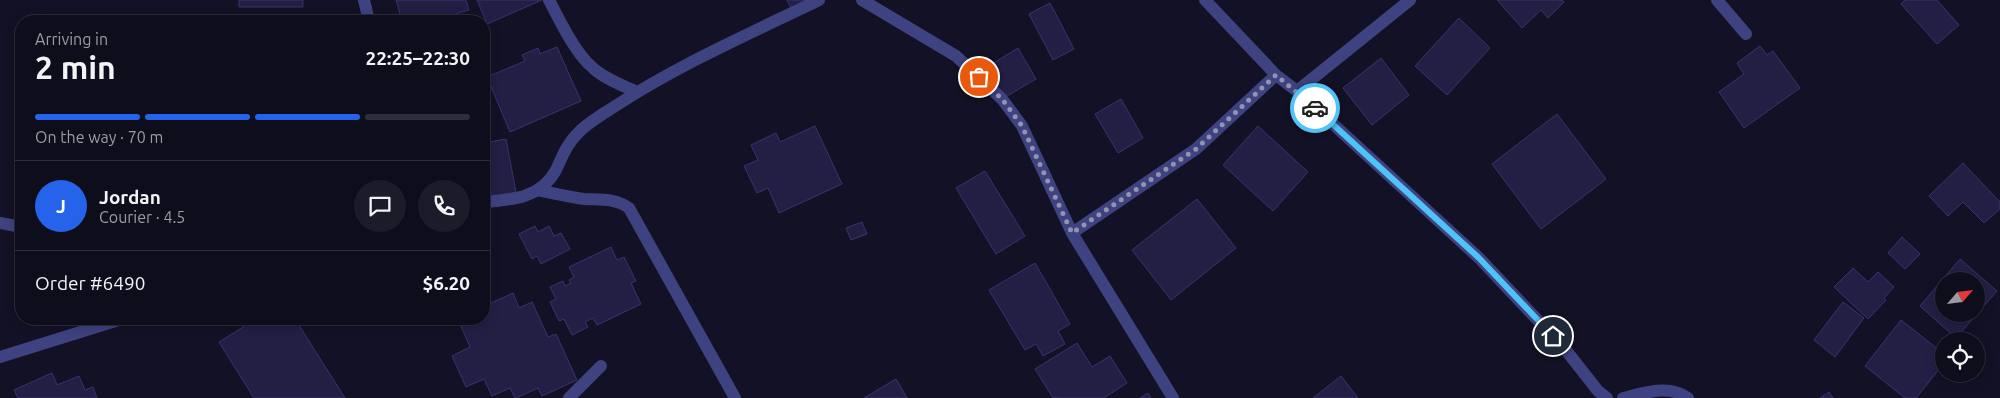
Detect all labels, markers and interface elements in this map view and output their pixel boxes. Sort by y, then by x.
text: Arriving in [35,30,108,48]
text: 22:25–22:30 [365,47,470,69]
text: 2 min [35,49,116,85]
pin [958,56,1000,98]
icon: bag [965,63,993,91]
courier [1290,83,1340,133]
icon: car [1301,94,1329,122]
text: On the way · 70 m [35,128,163,146]
button: chat [354,180,406,232]
button: phone [418,180,470,232]
text: Jordan [99,186,161,208]
text: J [56,195,66,217]
text: Courier · 4.5 [99,208,185,226]
text: Order #6490 [35,272,145,294]
text: $6.20 [422,272,470,294]
north arrow [1935,272,1985,322]
map controls [1935,272,1985,382]
pin [1532,315,1574,357]
icon: home [1539,322,1567,350]
button: locate [1935,332,1985,382]

